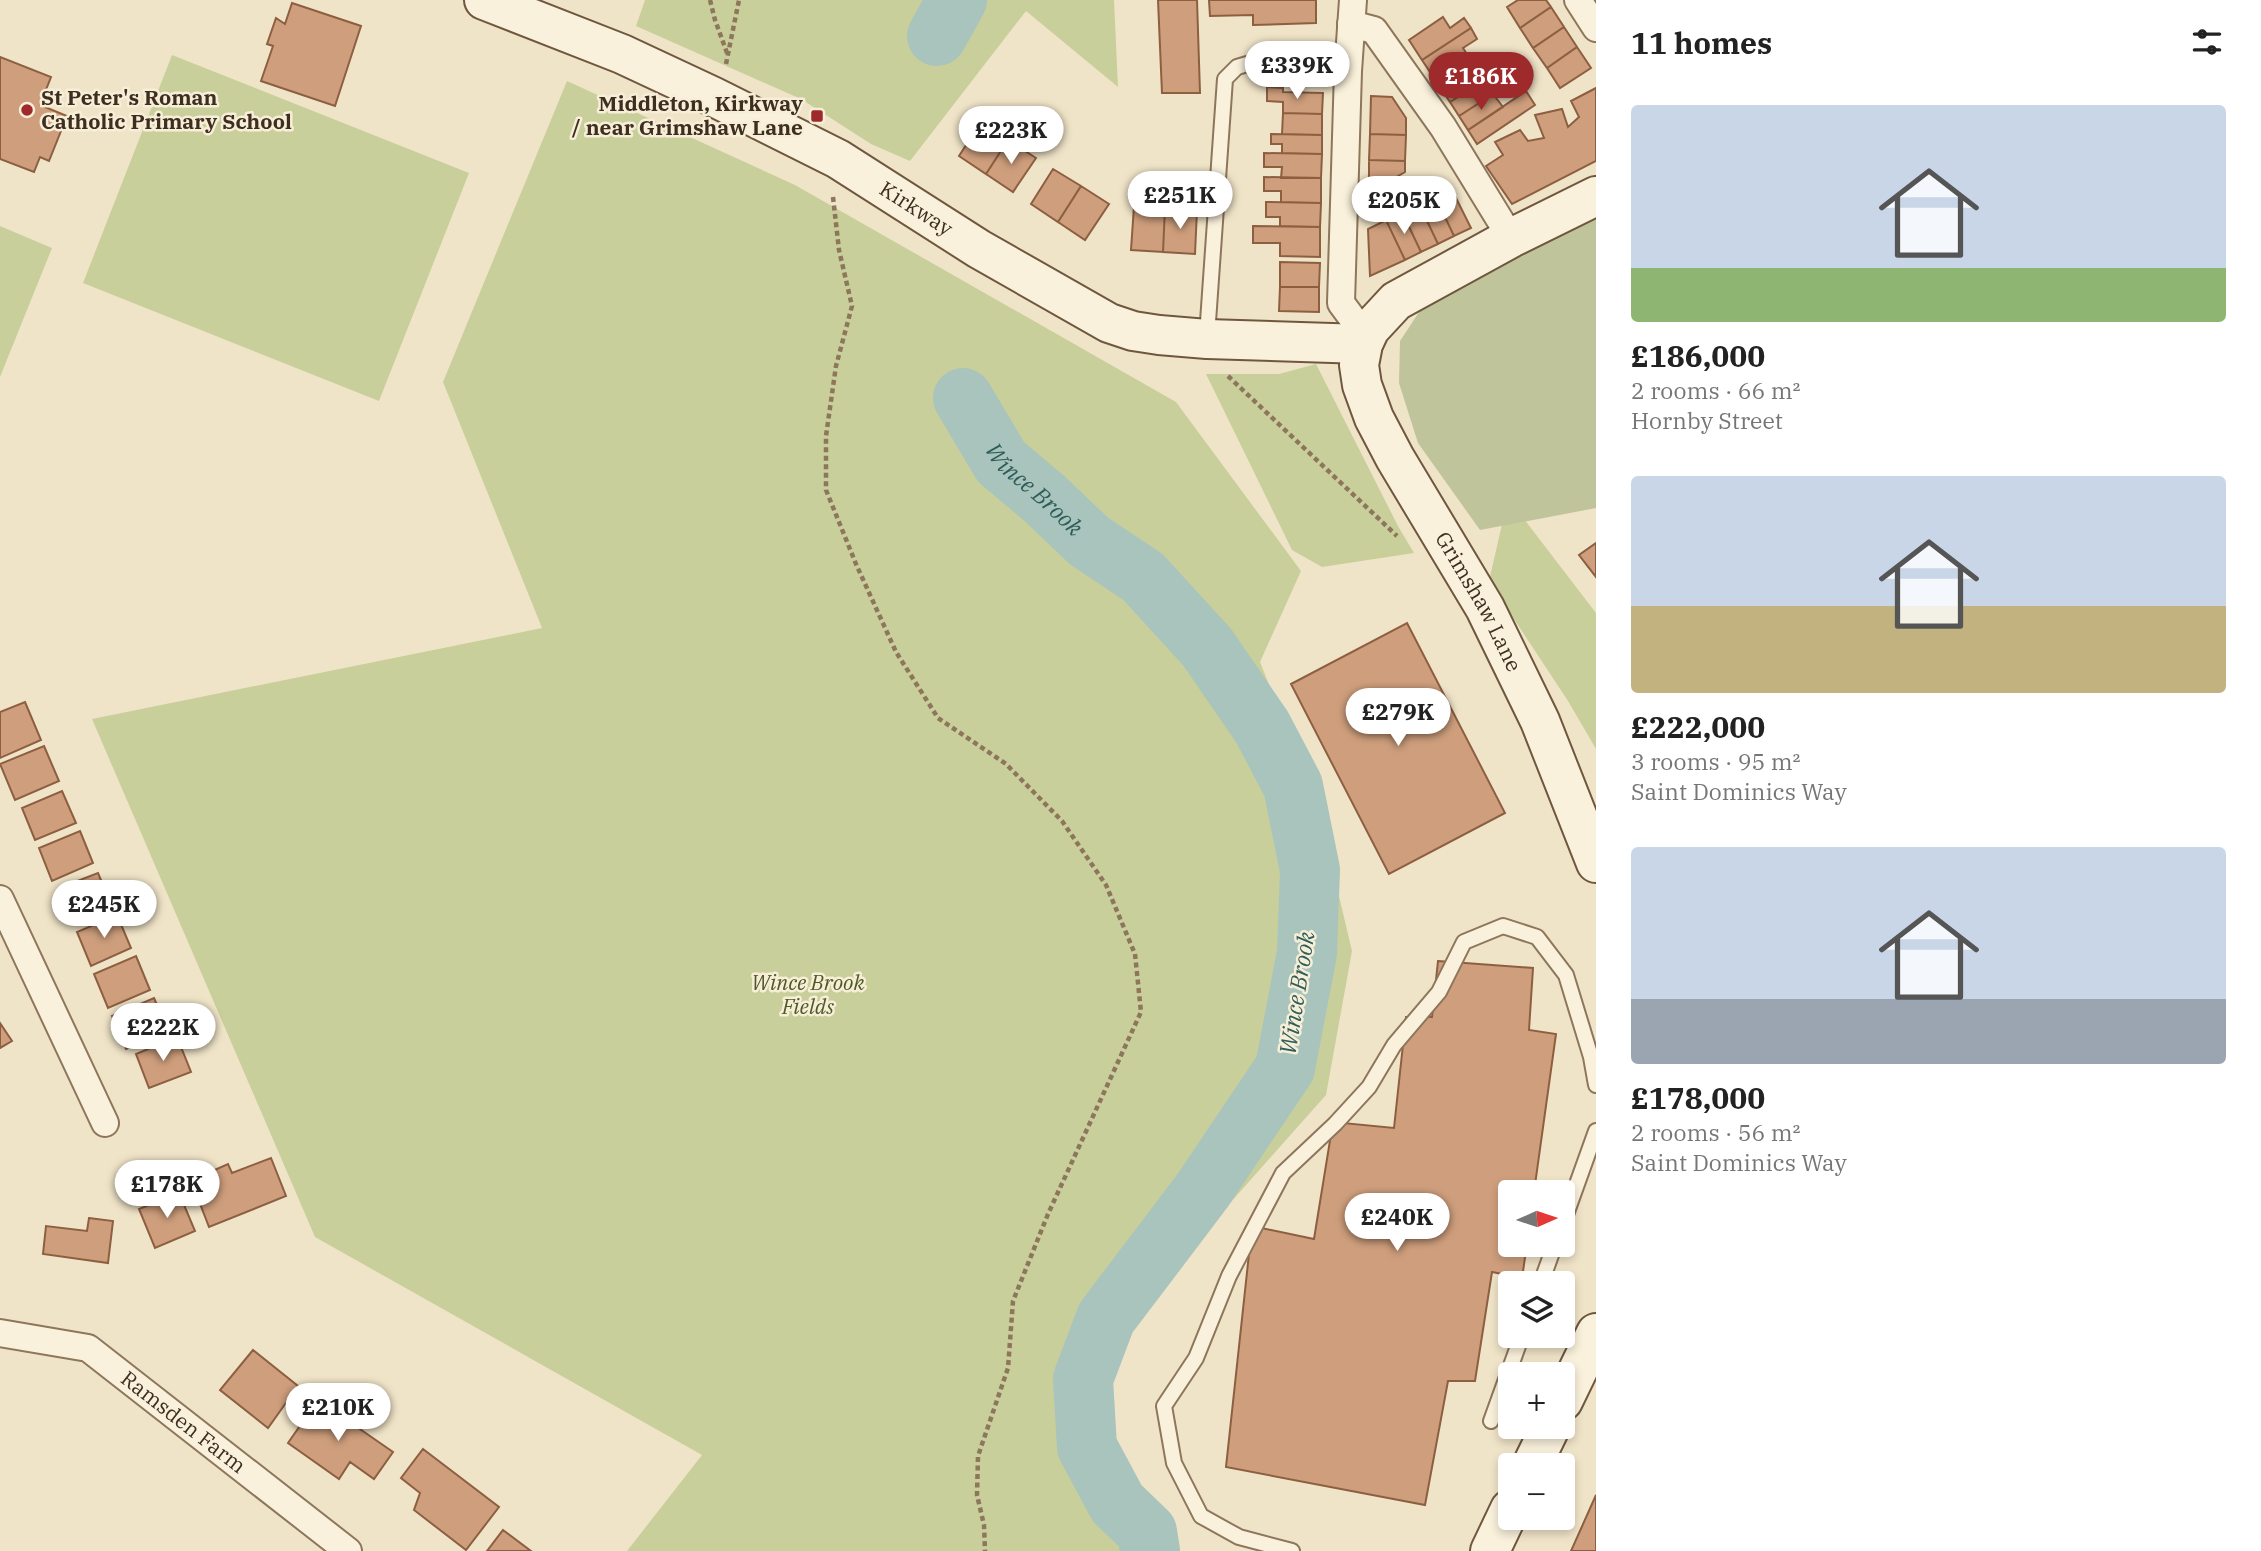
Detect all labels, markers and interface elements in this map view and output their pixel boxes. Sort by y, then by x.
text: 11 homes [1631,23,1772,62]
icon: filters [2188,23,2226,61]
pin: £339K [1248,42,1346,101]
text: £339K [1261,49,1333,79]
pin: £186K [1432,52,1530,112]
text: £186K [1445,60,1517,90]
place label: St Peter's Roman Catholic Primary School [41,83,292,135]
place label: Middleton, Kirkway / near Grimshaw Lane [572,89,803,141]
marker: St Peter's Roman Catholic Primary School [19,102,35,118]
pin: £223K [962,106,1060,166]
marker: Middleton, Kirkway / near Grimshaw Lane [809,108,825,124]
text: £223K [975,114,1047,144]
icon: home [1866,150,1992,276]
pin: £251K [1131,172,1229,231]
street label: Kirkway [875,174,959,242]
pin: £205K [1355,176,1453,236]
text: £251K [1144,179,1216,209]
text: £205K [1368,184,1440,214]
text: £186,000 [1631,336,1765,375]
text: 2 rooms · 66 m² [1631,375,1801,405]
text: Hornby Street [1631,405,1783,435]
water label: Wince Brook [979,437,1091,542]
icon: home [1866,521,1992,647]
street label: Grimshaw Lane [1429,526,1529,676]
pin: £279K [1349,688,1447,748]
text: £279K [1362,696,1434,726]
text: £222,000 [1631,707,1765,746]
text: 3 rooms · 95 m² [1631,746,1801,776]
text: Saint Dominics Way [1631,776,1847,806]
pin: £245K [55,880,153,940]
text: £245K [68,888,140,918]
icon: home [1866,892,1992,1018]
water label: Wince Brook [1271,928,1321,1057]
park label: Wince Brook Fields [751,968,866,1020]
pin: £222K [114,1004,212,1063]
text: £222K [127,1011,199,1041]
text: £178,000 [1631,1078,1765,1117]
text: 2 rooms · 56 m² [1631,1117,1801,1147]
text: Saint Dominics Way [1631,1147,1847,1177]
pin: £178K [118,1160,216,1220]
text: £178K [131,1168,203,1198]
north arrow [1498,1180,1575,1256]
map controls [1498,1180,1575,1530]
pin: £240K [1348,1194,1446,1253]
text: £240K [1361,1201,1433,1231]
button: layers [1498,1271,1575,1348]
button: + [1498,1362,1575,1439]
street label: Ramsden Farm [116,1364,252,1479]
pin: £210K [289,1384,387,1443]
text: £210K [302,1391,374,1421]
button: − [1498,1453,1575,1530]

